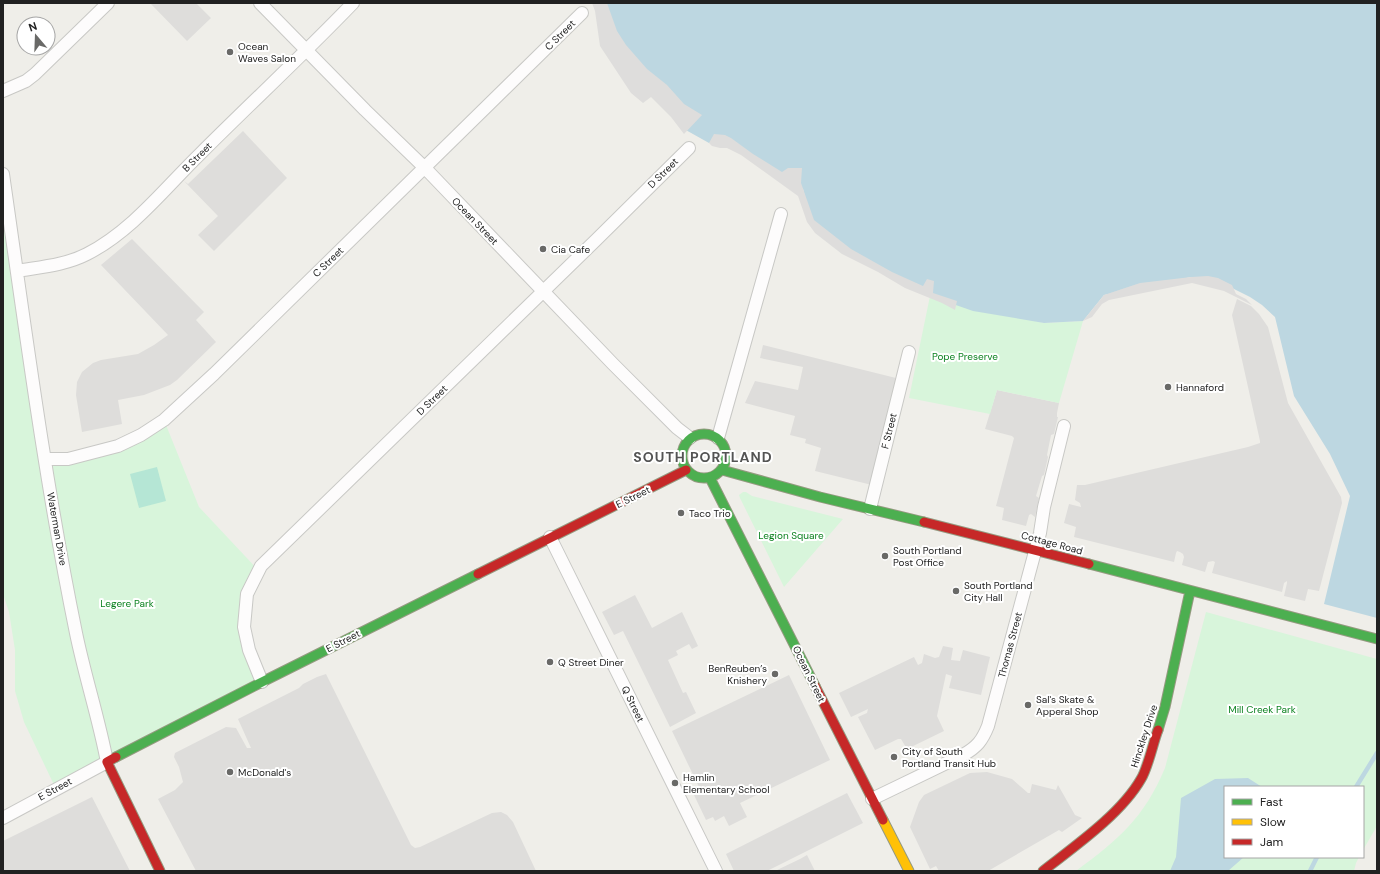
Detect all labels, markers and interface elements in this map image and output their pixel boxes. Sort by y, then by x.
north arrow [16,16,56,56]
street label: C Street [542,17,578,53]
text: N [27,19,39,34]
place label: Ocean Waves Salon [238,40,296,65]
marker: Ocean Waves Salon [225,47,235,57]
street label: B Street [179,139,215,175]
street label: D Street [645,155,681,191]
street label: Ocean Street [449,194,501,248]
place label: Cia Cafe [551,243,590,256]
street label: C Street [310,244,346,280]
marker: Cia Cafe [538,244,548,254]
park label: Pope Preserve [932,350,998,363]
place label: Hannaford [1176,381,1224,394]
street label: D Street [414,382,450,418]
marker: Hannaford [1163,382,1173,392]
street label: F Street [878,412,900,450]
district label: SOUTH PORTLAND [633,448,773,466]
street label: E Street [614,483,652,511]
street label: Waterman Drive [44,491,70,567]
place label: Taco Trio [689,507,731,520]
marker: Taco Trio [676,508,686,518]
park label: Legion Square [758,529,824,542]
street label: Cottage Road [1020,529,1084,557]
place label: South Portland Post Office [893,544,962,569]
marker: South Portland Post Office [880,551,890,561]
place label: South Portland City Hall [964,579,1033,604]
marker: South Portland City Hall [951,586,961,596]
park label: Legere Park [100,597,154,610]
street label: Thomas Street [995,611,1025,679]
street label: E Street [324,627,362,655]
street label: Ocean Street [790,644,828,704]
place label: Q Street Diner [558,656,624,669]
marker: Q Street Diner [545,657,555,667]
place label: BenReuben’s Knishery [708,662,767,687]
marker: BenReuben’s Knishery [770,669,780,679]
street label: Q Street [619,684,647,724]
place label: Sal's Skate & Apperal Shop [1036,693,1099,718]
marker: Sal's Skate & Apperal Shop [1023,700,1033,710]
street label: Hinckley Drive [1128,703,1160,769]
park label: Mill Creek Park [1228,703,1296,716]
place label: City of South Portland Transit Hub [902,745,996,770]
marker: City of South Portland Transit Hub [889,752,899,762]
place label: McDonald's [238,766,291,779]
marker: McDonald's [225,767,235,777]
place label: Hamlin Elementary School [683,771,770,796]
street label: E Street [36,775,74,803]
marker: Hamlin Elementary School [670,778,680,788]
legend [1224,786,1364,858]
text: Fast [1260,794,1283,810]
text: Slow [1260,814,1286,830]
text: Jam [1260,834,1283,850]

